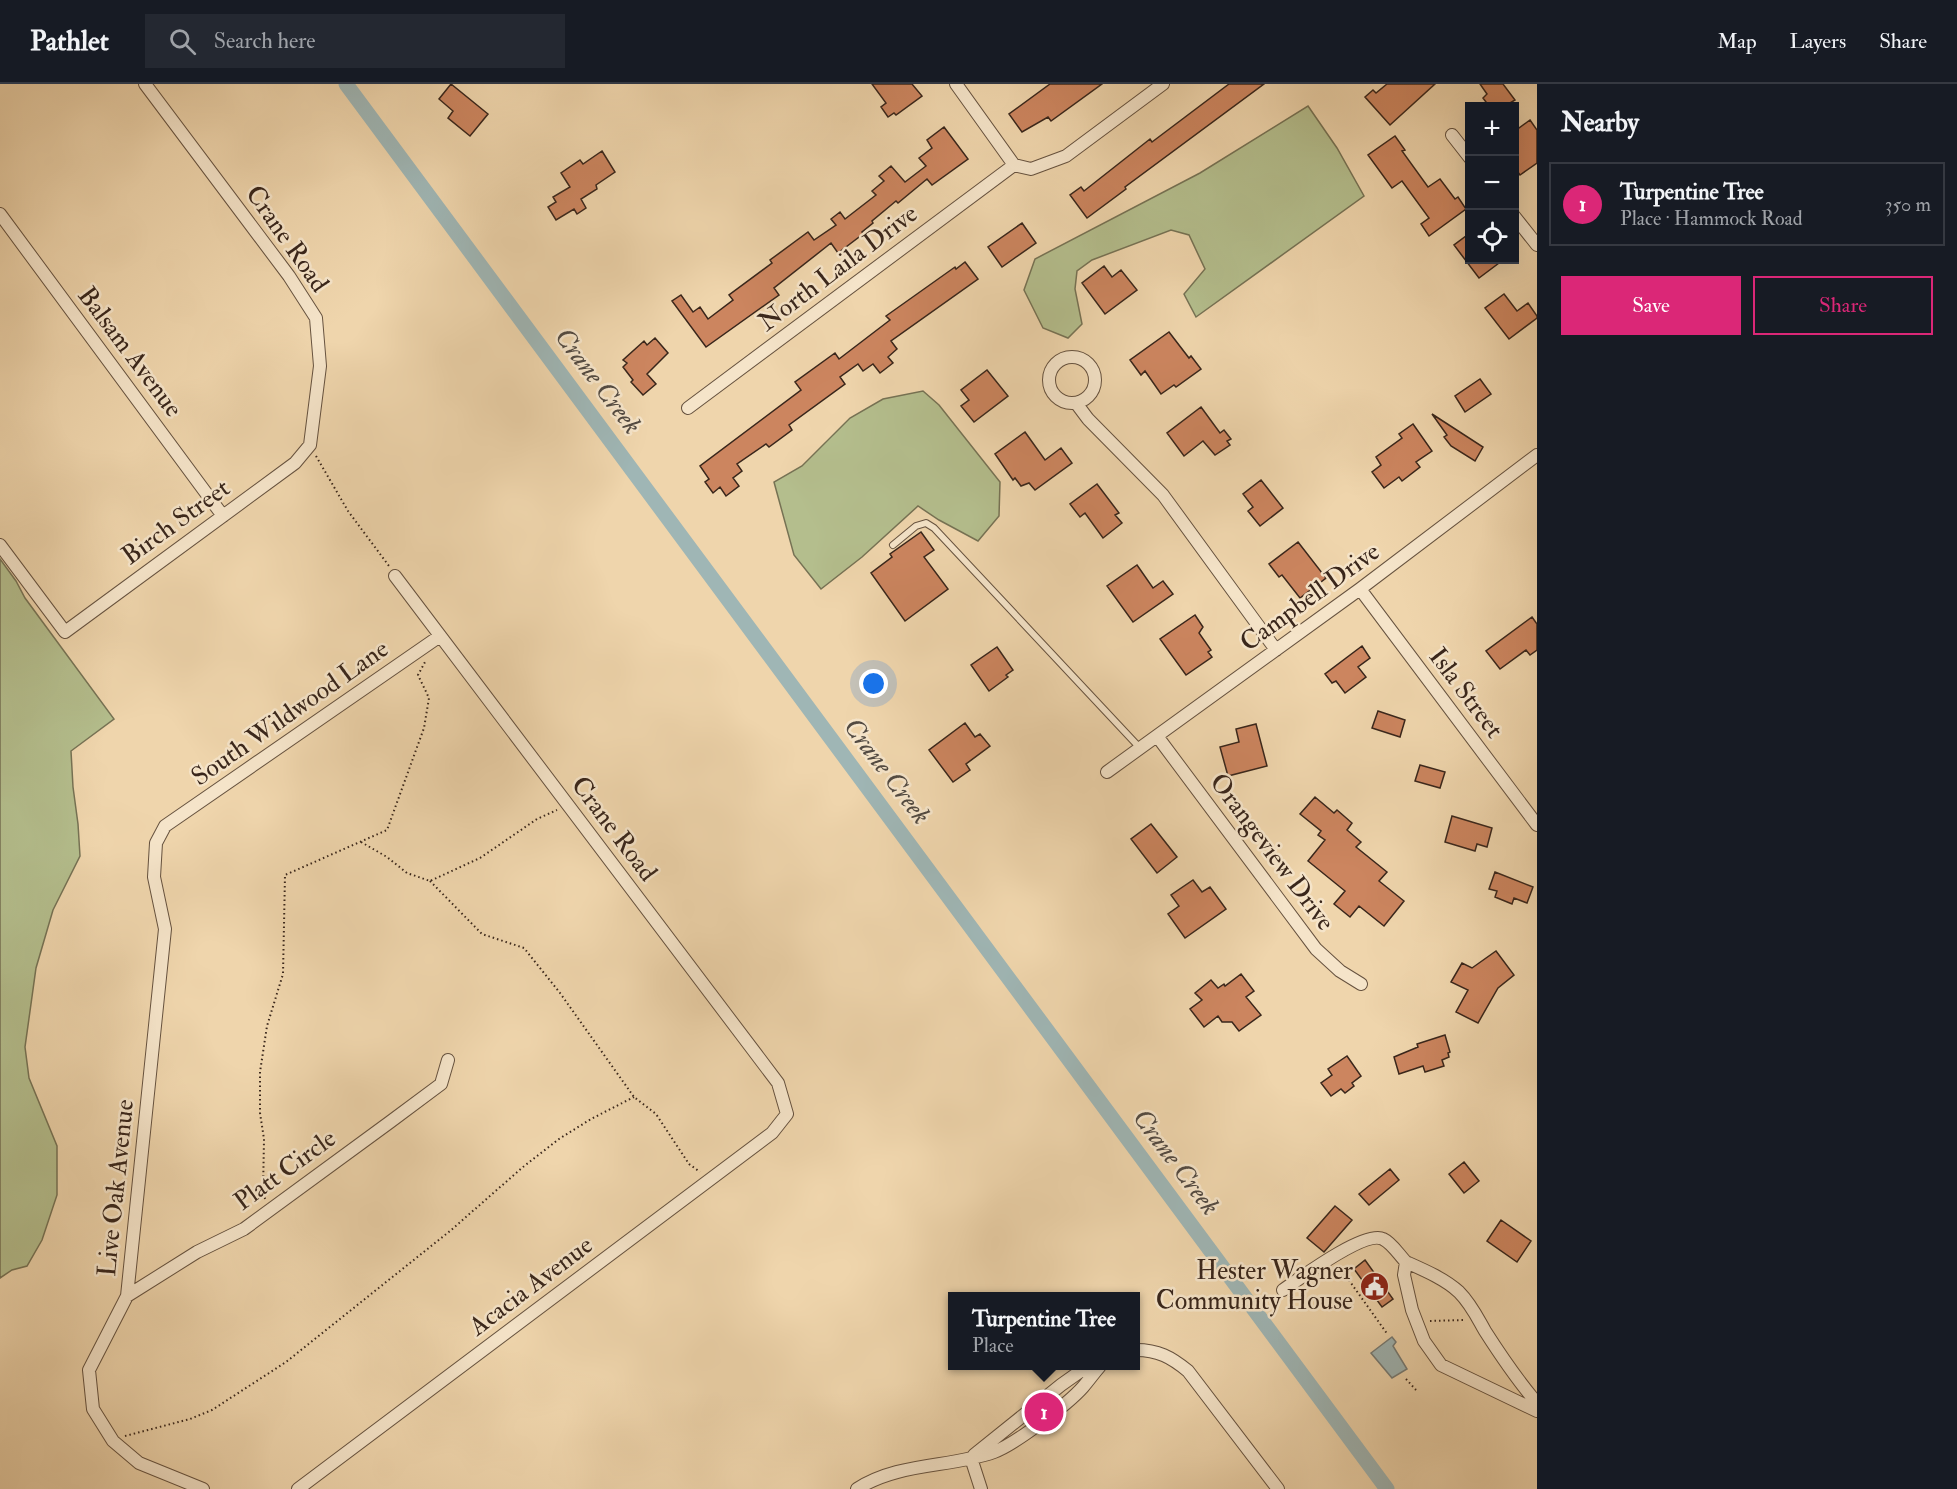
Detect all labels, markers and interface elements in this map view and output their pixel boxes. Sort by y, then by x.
search box [145,14,565,68]
text: Pathlet [30,24,109,59]
icon: search [166,25,199,58]
text: Search here [214,27,316,55]
text: Map [1717,28,1757,55]
text: Layers [1790,28,1846,55]
text: Share [1879,28,1927,55]
map controls [1465,102,1519,264]
button: + [1465,102,1519,156]
text: Nearby [1561,107,1639,139]
button: − [1465,156,1519,210]
text: Turpentine Tree [1620,178,1764,206]
street label: Crane Road [239,179,336,299]
text: 1 [1579,192,1586,217]
text: 350 m [1885,192,1931,217]
street label: North Laila Drive [752,198,924,338]
text: Place · Hammock Road [1620,206,1803,231]
button: locate [1465,210,1519,264]
button: Save [1561,276,1741,335]
button: Share [1753,276,1933,335]
street label: Balsam Avenue [71,281,189,424]
water label: Crane Creek [547,321,649,441]
street label: Birch Street [116,472,236,572]
street label: Campbell Drive [1234,536,1387,659]
street label: South Wildwood Lane [185,633,395,793]
street label: Isla Street [1422,642,1510,744]
your location [859,669,888,698]
water label: Crane Creek [836,711,938,831]
street label: Orangeview Drive [1203,767,1342,937]
street label: Crane Road [564,770,664,888]
street label: Live Oak Avenue [91,1098,141,1278]
water label: Crane Creek [1125,1102,1227,1222]
street label: Platt Circle [228,1122,342,1218]
street label: Acacia Avenue [462,1229,599,1343]
place label: Hester Wagner Community House [1156,1255,1353,1317]
public building icon: Hester Wagner Community House [1358,1270,1390,1302]
popup [948,1292,1140,1370]
text: Turpentine Tree [972,1305,1116,1333]
text: Place [972,1333,1014,1358]
pin: 1 [1024,1390,1064,1434]

